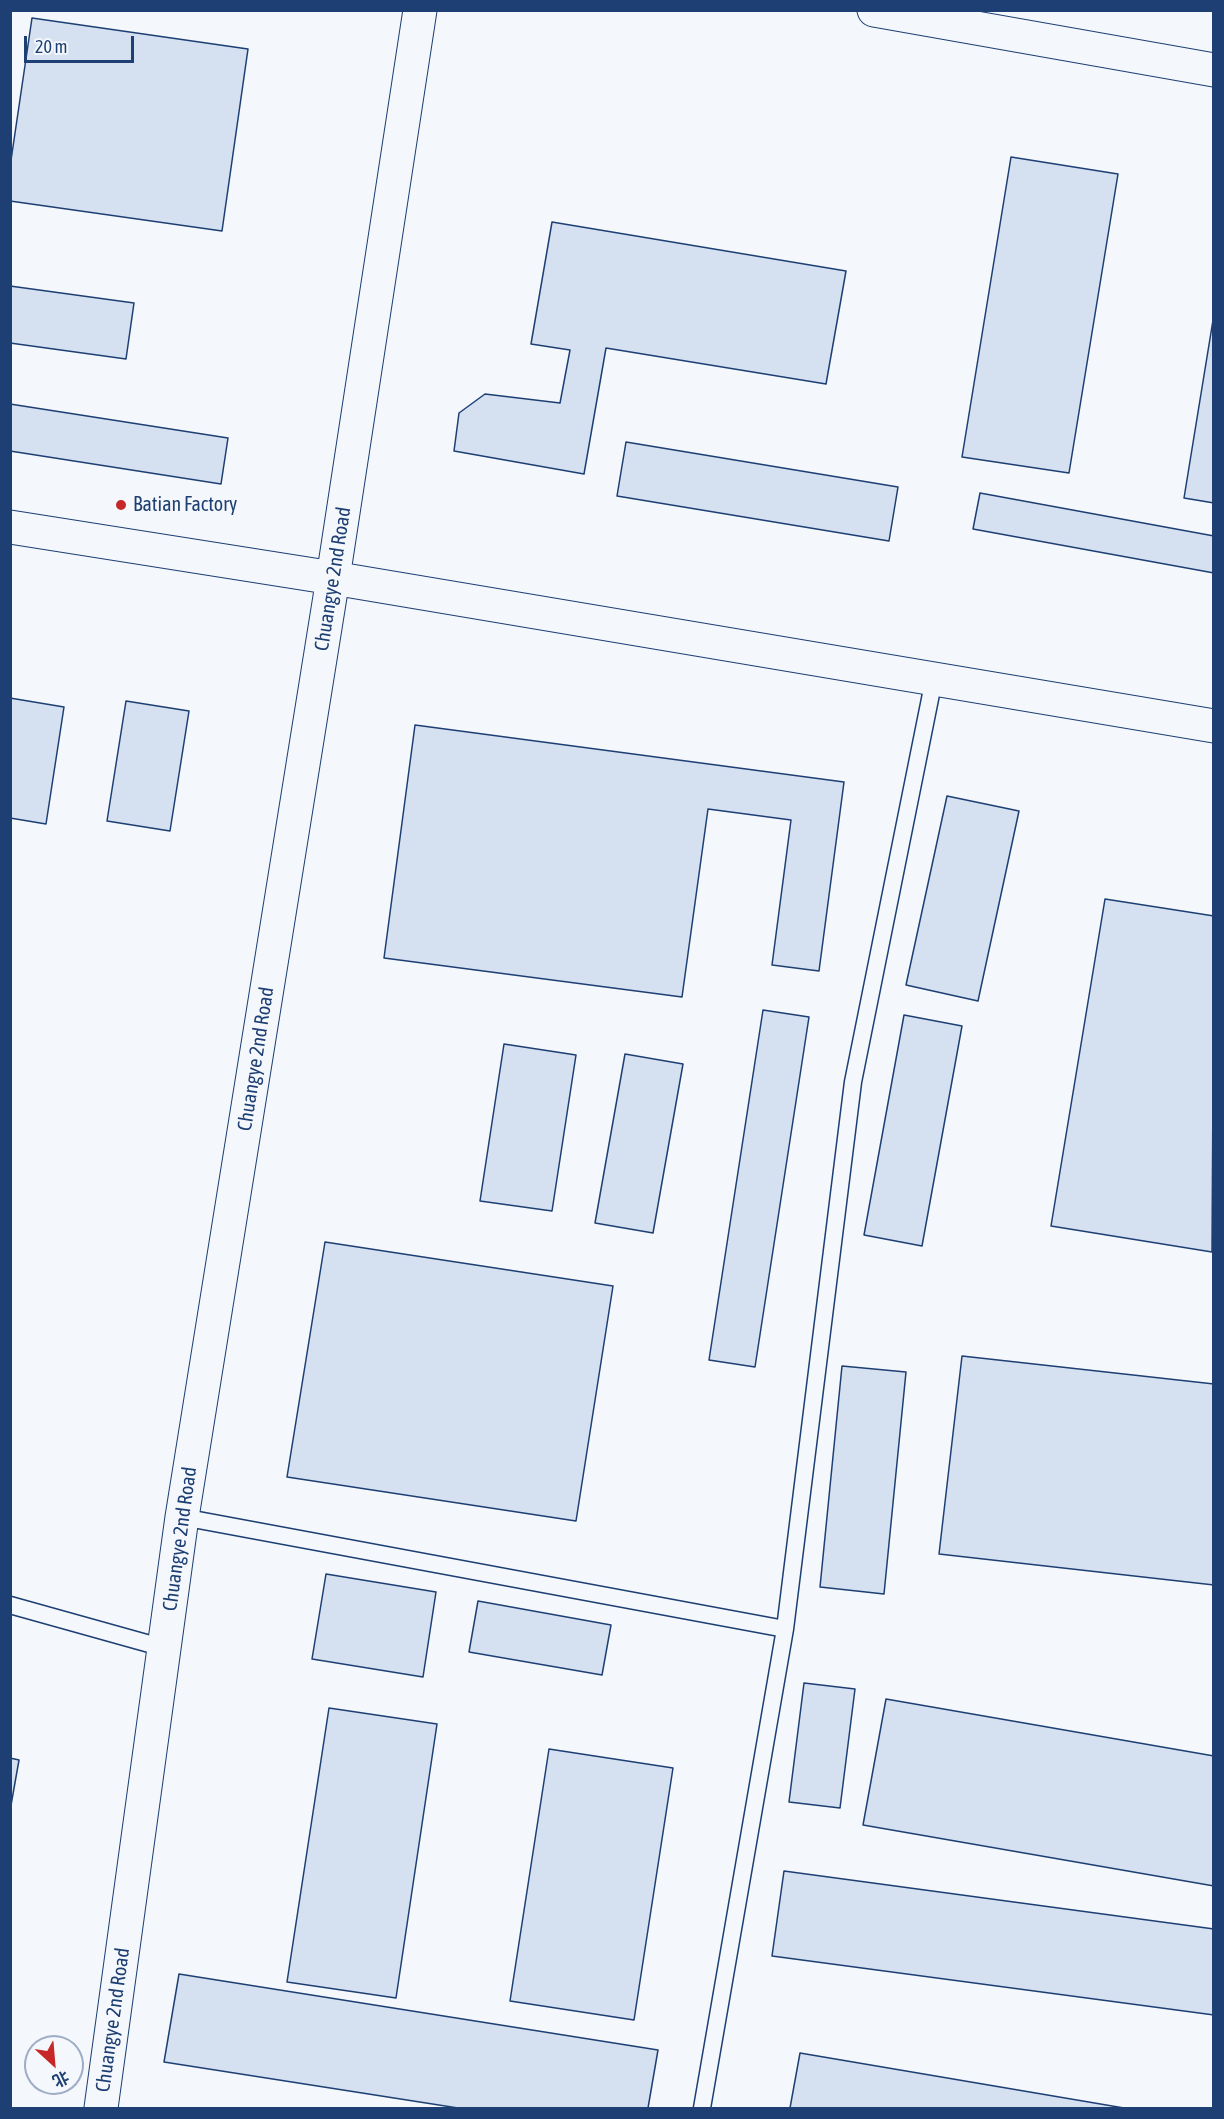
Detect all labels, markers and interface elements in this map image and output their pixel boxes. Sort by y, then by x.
scale bar [27,24,136,62]
text: 20 m [35,36,67,57]
place label: Batian Factory [133,493,237,517]
marker: Batian Factory [114,498,128,512]
street label: Chuangye 2nd Road [310,505,356,653]
street label: Chuangye 2nd Road [233,985,279,1133]
street label: Chuangye 2nd Road [158,1465,202,1613]
street label: Chuangye 2nd Road [91,1946,135,2094]
north arrow [24,2035,84,2095]
text: 北 [50,2068,72,2091]

